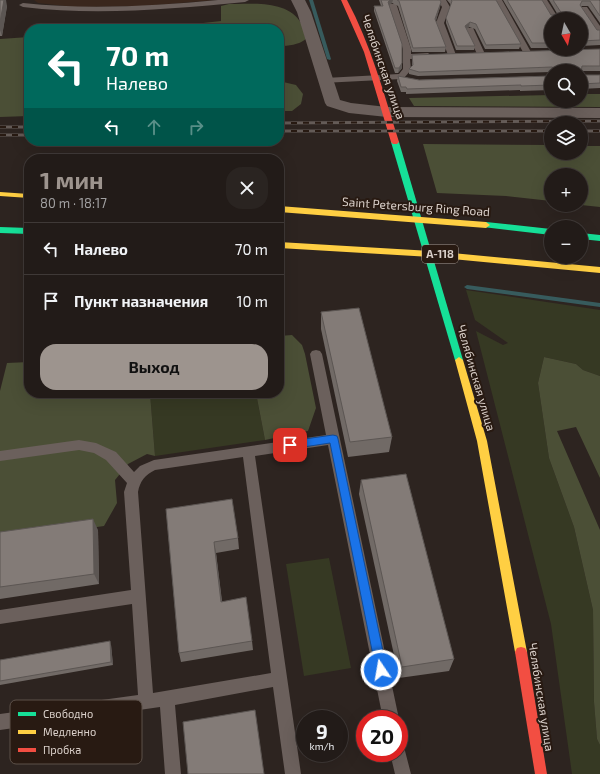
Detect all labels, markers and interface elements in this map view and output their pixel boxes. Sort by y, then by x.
street label: Челябинская улица [359,12,408,121]
north arrow [544,12,588,56]
map controls [544,12,588,264]
text: 70 m [106,38,169,72]
icon: left [40,40,92,92]
button: search [544,64,588,108]
text: Налево [106,72,168,94]
icon: left [101,116,123,138]
icon: ahead [143,116,165,138]
icon: right [185,116,207,138]
button: layers [544,116,588,160]
text: 1 мин [40,165,104,194]
button: close [226,167,268,209]
button: + [544,168,588,212]
street label: Saint Petersburg Ring Road [342,194,490,218]
text: 80 m · 18:17 [40,195,107,211]
button: − [544,220,588,264]
icon: left [40,238,62,260]
text: Налево [74,240,128,258]
text: 70 m [235,240,268,258]
road number: А-118 [422,245,458,263]
icon: arrive [40,290,62,312]
text: Пункт назначения [74,292,208,310]
text: 10 m [236,292,268,310]
street label: Челябинская улица [454,323,499,433]
button: Выход [40,344,268,390]
pin [273,428,307,462]
icon: arrive [279,434,301,456]
street label: Челябинская улица [525,642,557,752]
position arrow [360,649,402,691]
legend [10,700,142,764]
text: Свободно [43,707,93,720]
speed limit sign: 20 [356,710,408,762]
text: 9 [316,719,328,743]
text: Медленно [43,725,96,738]
text: km/h [310,740,334,752]
text: Пробка [43,743,81,756]

